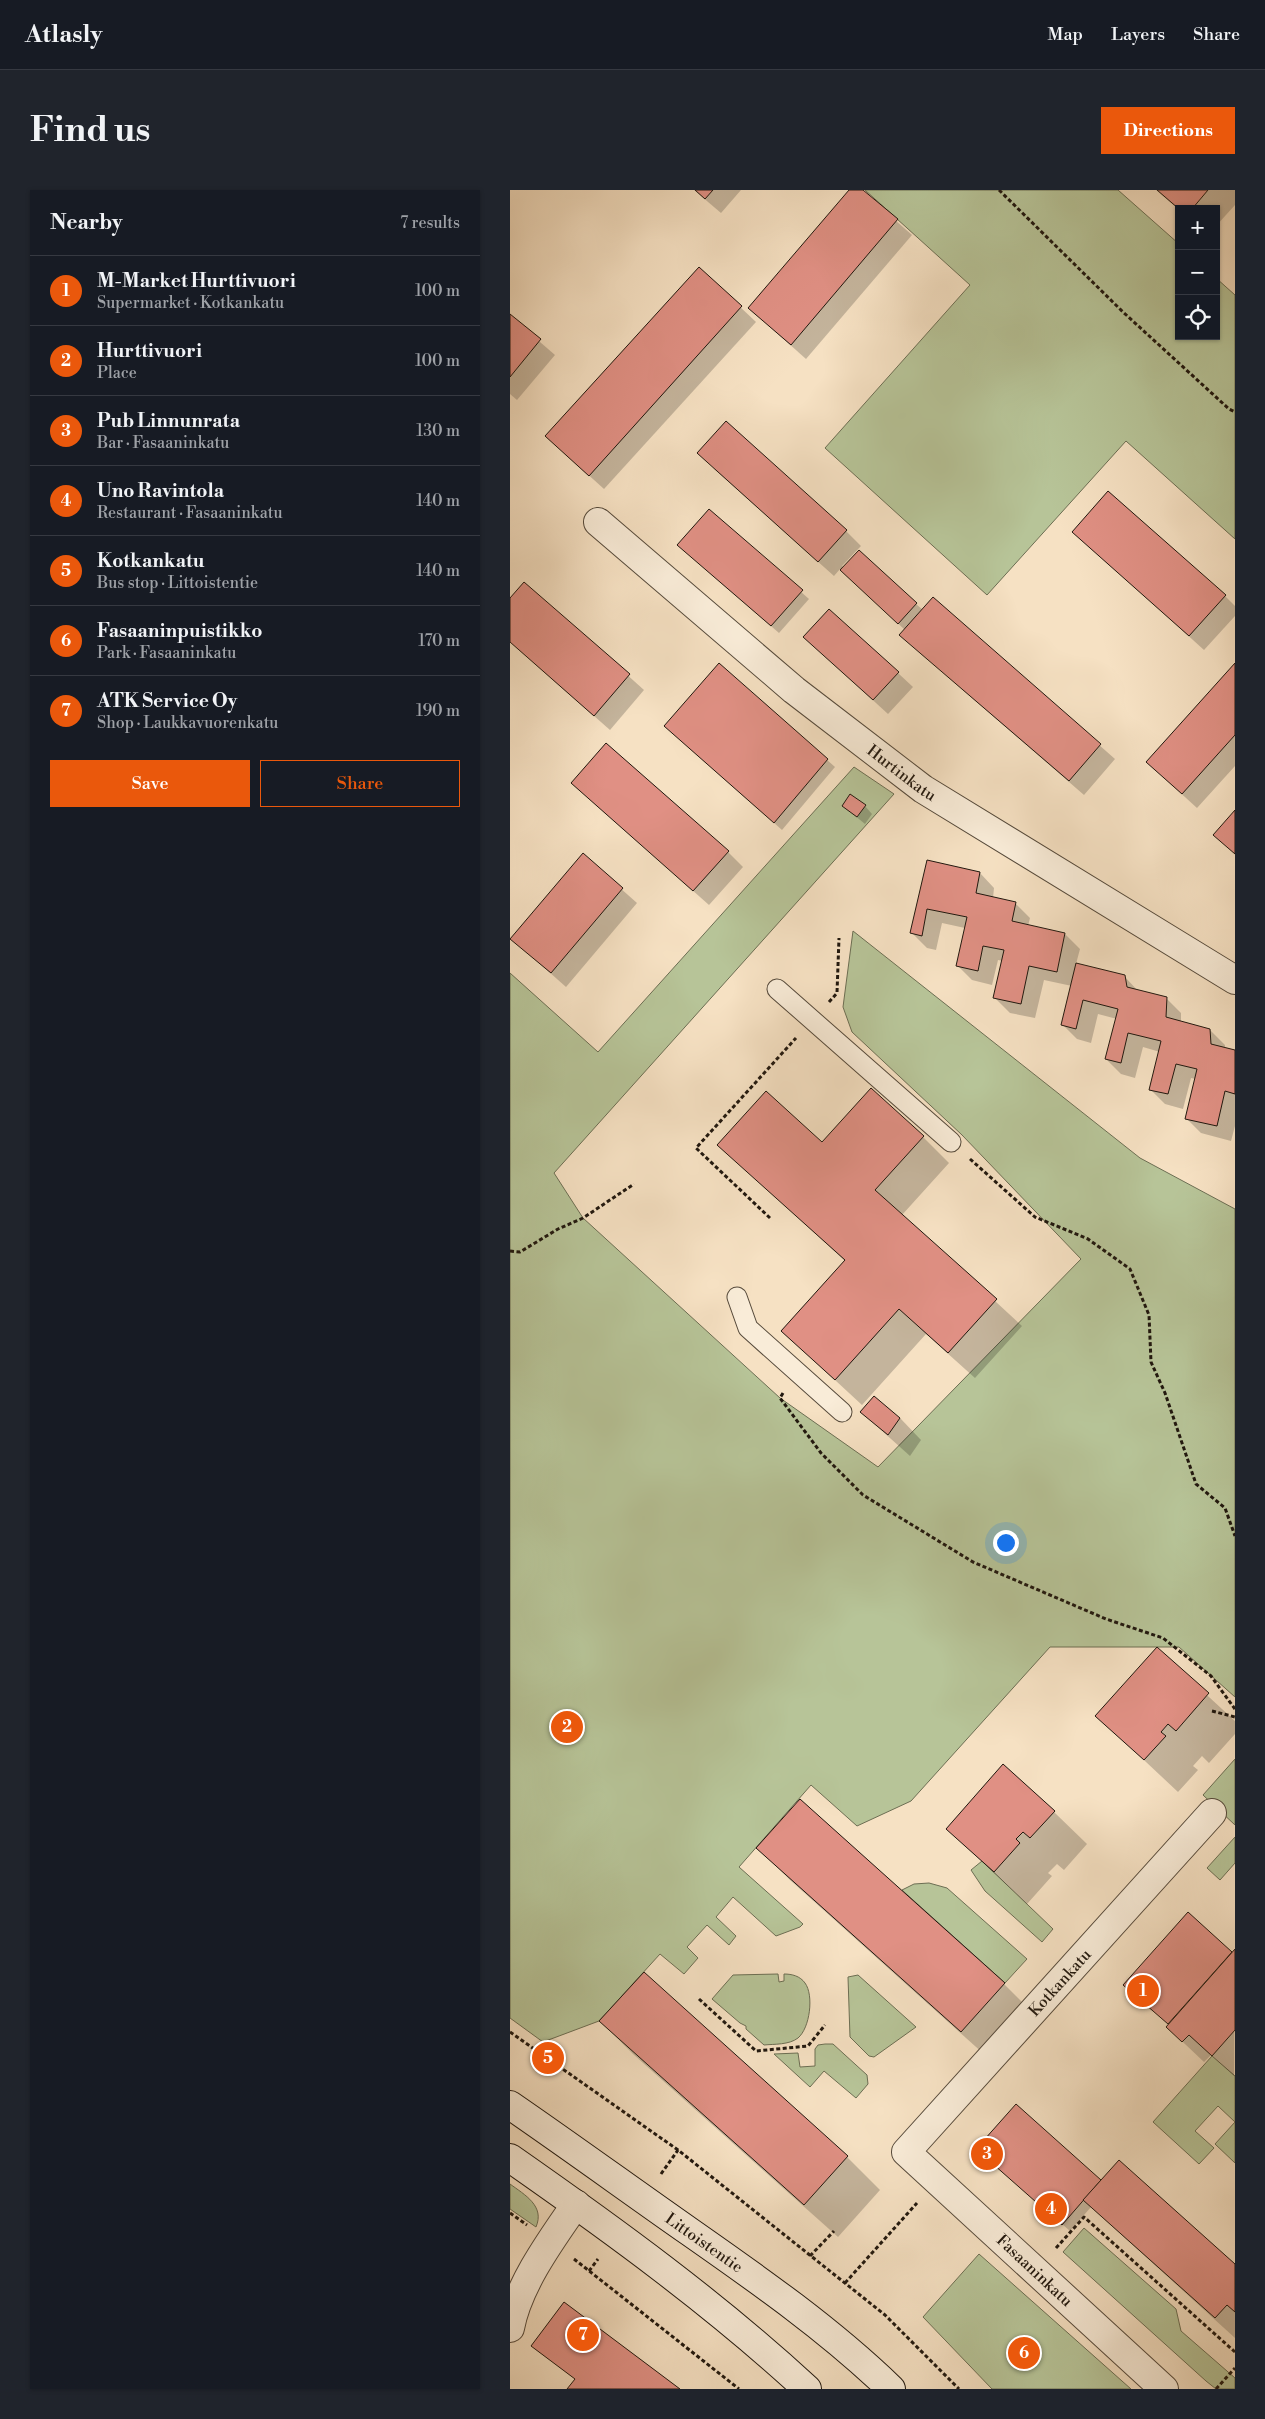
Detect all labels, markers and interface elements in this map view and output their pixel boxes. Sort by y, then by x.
text: Atlasly [25,20,102,50]
text: Map [1048,23,1083,46]
text: Layers [1111,23,1165,46]
text: Share [1193,23,1240,46]
button: Directions [1101,107,1235,154]
text: Find us [30,109,150,152]
map controls [1175,205,1220,340]
button: + [1175,205,1220,250]
text: Nearby [50,210,123,236]
text: 7 results [400,213,460,233]
button: − [1175,250,1220,295]
text: M-Market Hurttivuori [97,269,296,293]
text: 1 [62,281,70,301]
text: 100 m [415,281,460,301]
text: Supermarket · Kotkankatu [97,293,284,313]
button: locate [1175,295,1220,340]
text: Hurttivuori [97,339,202,363]
text: 2 [61,351,71,371]
text: 100 m [415,351,460,371]
text: Place [97,363,137,383]
text: Pub Linnunrata [97,409,240,433]
text: 3 [61,421,71,441]
text: 130 m [416,421,460,441]
text: Bar · Fasaaninkatu [97,433,229,453]
text: Uno Ravintola [97,479,224,503]
text: 4 [61,491,71,511]
text: 140 m [416,491,460,511]
text: Restaurant · Fasaaninkatu [97,503,283,523]
text: Kotkankatu [97,549,204,573]
text: 5 [61,561,71,581]
text: 140 m [416,561,460,581]
text: Bus stop · Littoistentie [97,573,258,593]
text: Fasaaninpuistikko [97,619,262,643]
text: 6 [61,631,71,651]
text: 170 m [418,631,460,651]
text: Park · Fasaaninkatu [97,643,236,663]
text: ATK Service Oy [97,689,237,713]
text: 7 [61,701,71,721]
text: 190 m [416,701,460,721]
text: Shop · Laukkavuorenkatu [97,713,278,733]
street label: Hurtinkatu [863,741,940,806]
button: Save [50,760,250,807]
button: Share [260,760,460,807]
your location [993,1530,1019,1556]
pin: 2 [551,1708,583,1746]
street label: Kotkankatu [1024,1945,1096,2021]
pin: 1 [1127,1972,1159,2010]
pin: 5 [532,2039,564,2077]
pin: 3 [971,2135,1003,2173]
pin: 4 [1035,2190,1067,2228]
street label: Littoistentie [661,2209,747,2277]
street label: Fasaaninkatu [992,2230,1077,2311]
pin: 7 [567,2316,599,2354]
pin: 6 [1008,2334,1040,2372]

